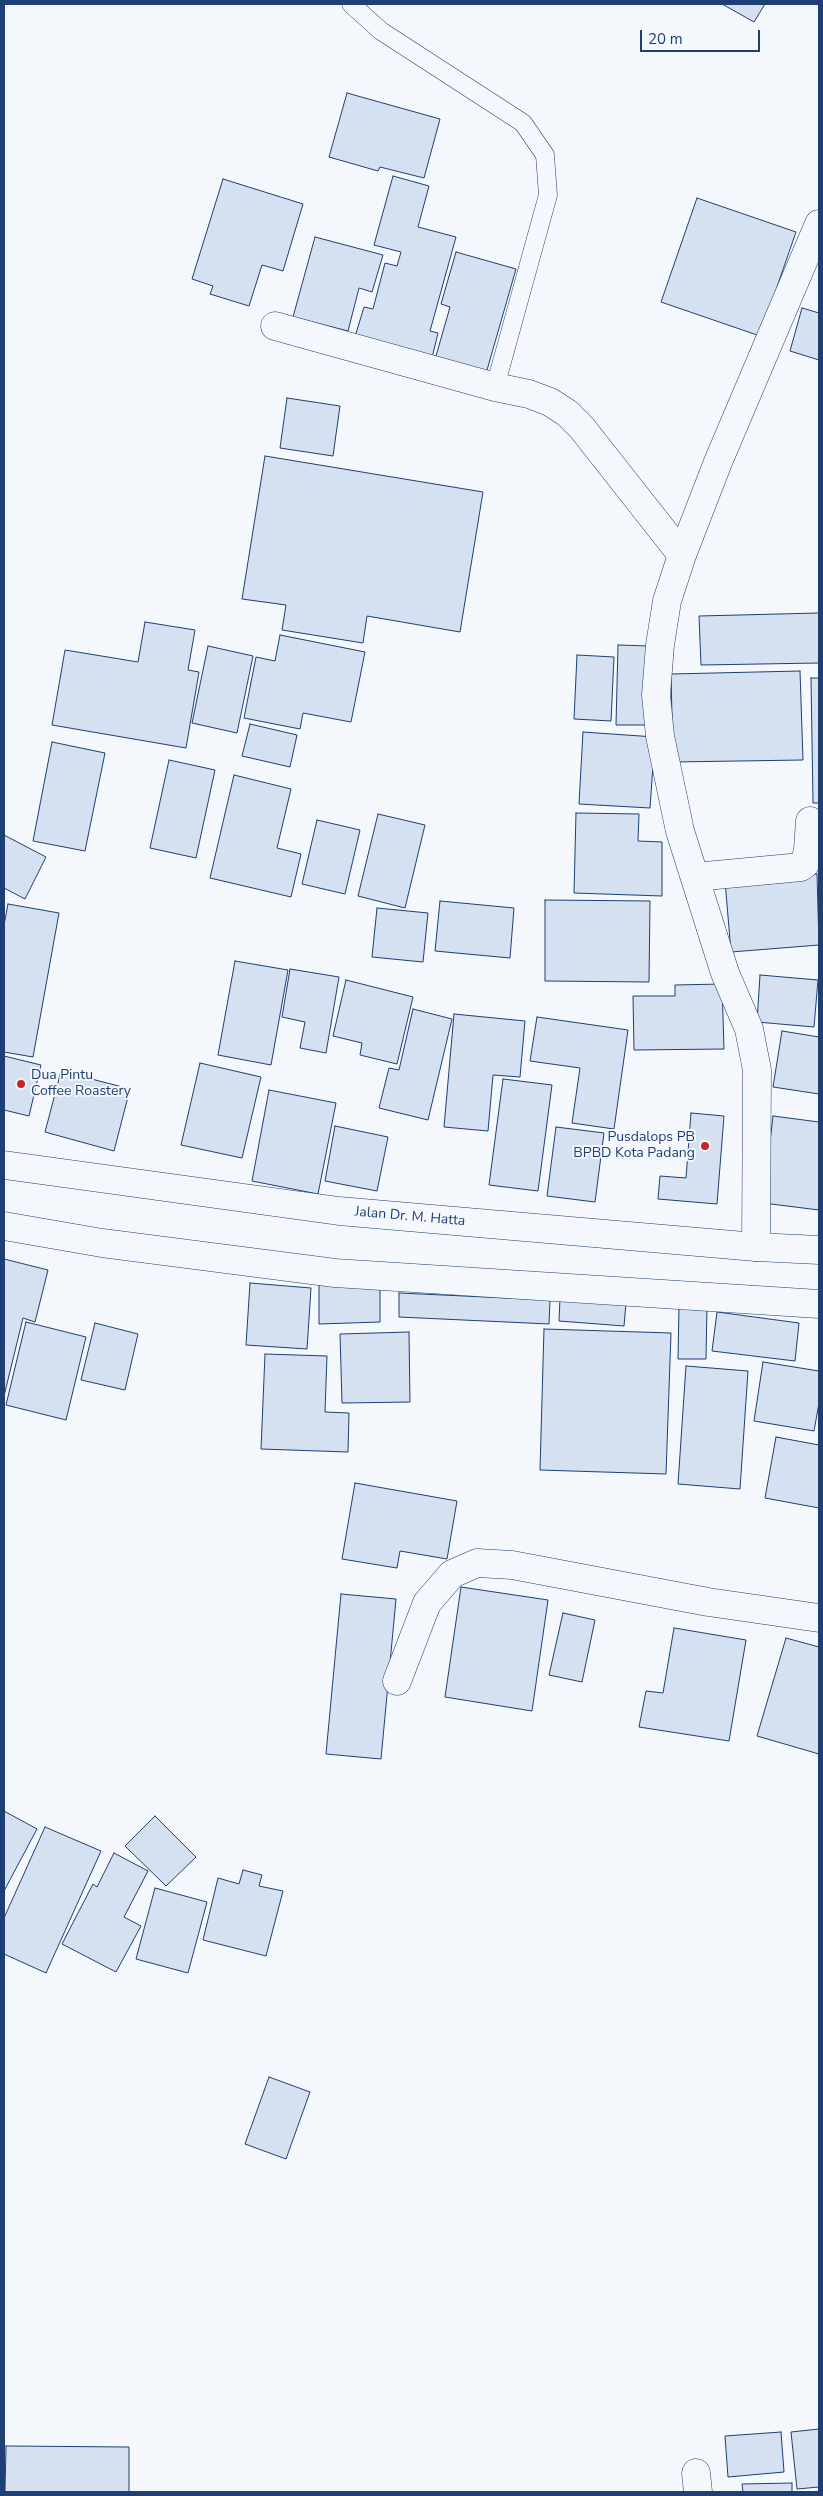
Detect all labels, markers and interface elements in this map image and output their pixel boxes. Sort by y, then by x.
scale bar [643,20,763,52]
text: 20 m [648,29,683,49]
place label: Dua Pintu Coffee Roastery [31,1068,131,1100]
marker: Dua Pintu Coffee Roastery [15,1078,27,1090]
place label: Pusdalops PB BPBD Kota Padang [573,1130,695,1162]
marker: Pusdalops PB BPBD Kota Padang [699,1140,711,1152]
street label: Jalan Dr. M. Hatta [354,1204,466,1230]

